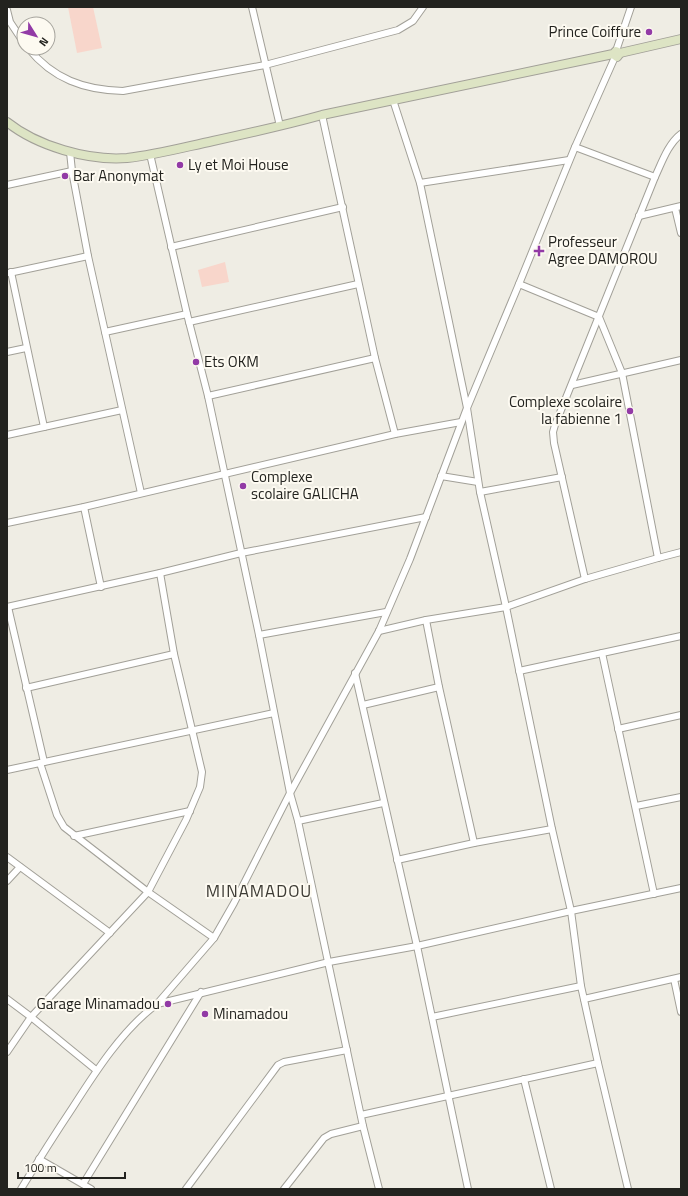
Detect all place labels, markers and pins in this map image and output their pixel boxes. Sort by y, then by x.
place label: Prince Coiffure [549,20,641,43]
marker: Prince Coiffure [644,27,654,37]
place label: Ly et Moi House [188,153,289,176]
marker: Ly et Moi House [175,160,185,170]
place label: Bar Anonymat [73,164,164,187]
marker: Bar Anonymat [60,171,70,181]
place label: Professeur Agree DAMOROU [548,230,658,270]
marker: Professeur Agree DAMOROU [533,245,545,257]
place label: Ets OKM [204,350,259,373]
marker: Ets OKM [191,357,201,367]
place label: Complexe scolaire la fabienne 1 [509,390,622,430]
marker: Complexe scolaire la fabienne 1 [625,406,635,416]
place label: Complexe scolaire GALICHA [251,465,359,505]
marker: Complexe scolaire GALICHA [238,481,248,491]
place label: Garage Minamadou [37,992,160,1015]
marker: Garage Minamadou [163,999,173,1009]
place label: Minamadou [213,1002,288,1025]
marker: Minamadou [200,1009,210,1019]

